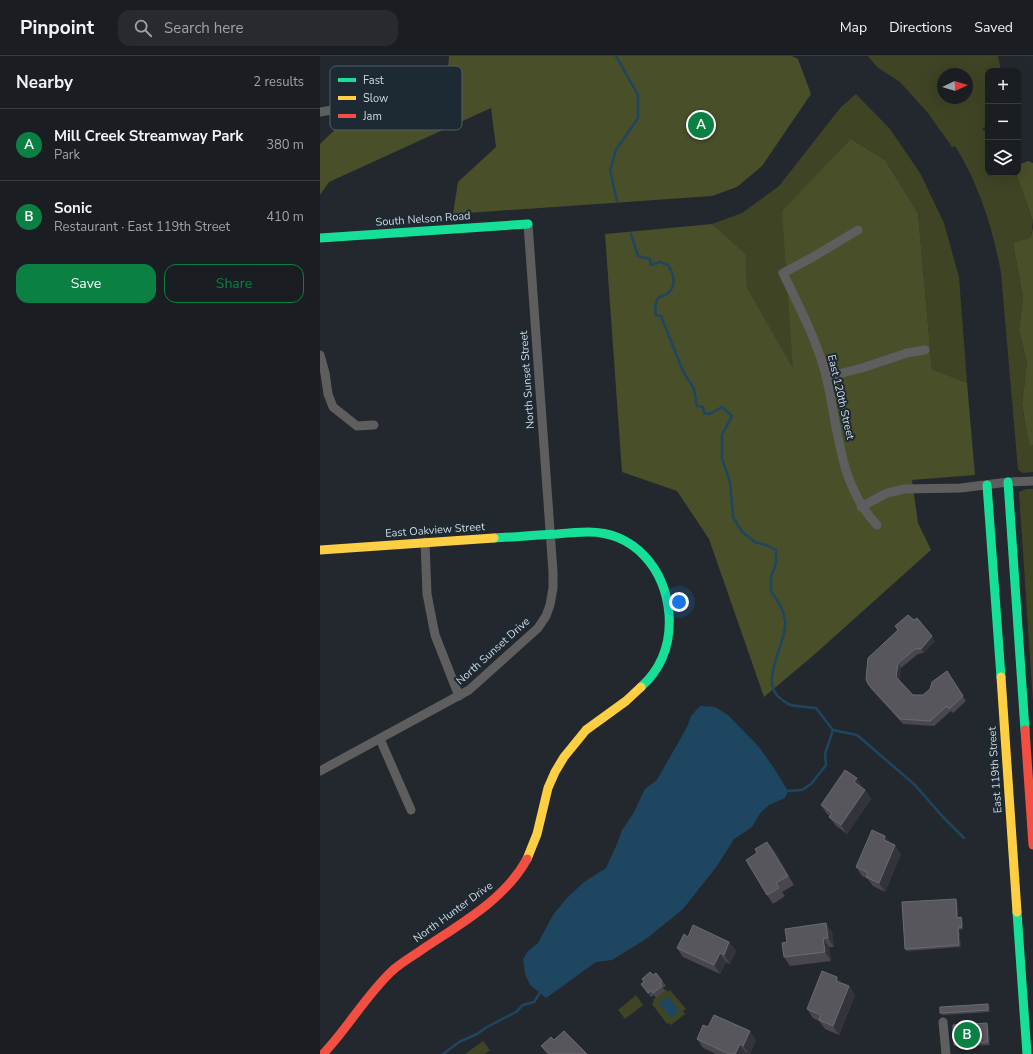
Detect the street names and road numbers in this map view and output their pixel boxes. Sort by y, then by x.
street label: South Nelson Road [375,208,471,230]
street label: North Sunset Street [516,330,538,430]
street label: East 120th Street [824,353,858,441]
street label: East Oakview Street [385,519,485,541]
street label: North Sunset Drive [453,614,533,688]
street label: East 119th Street [984,726,1006,814]
street label: North Hunter Drive [410,878,496,946]

